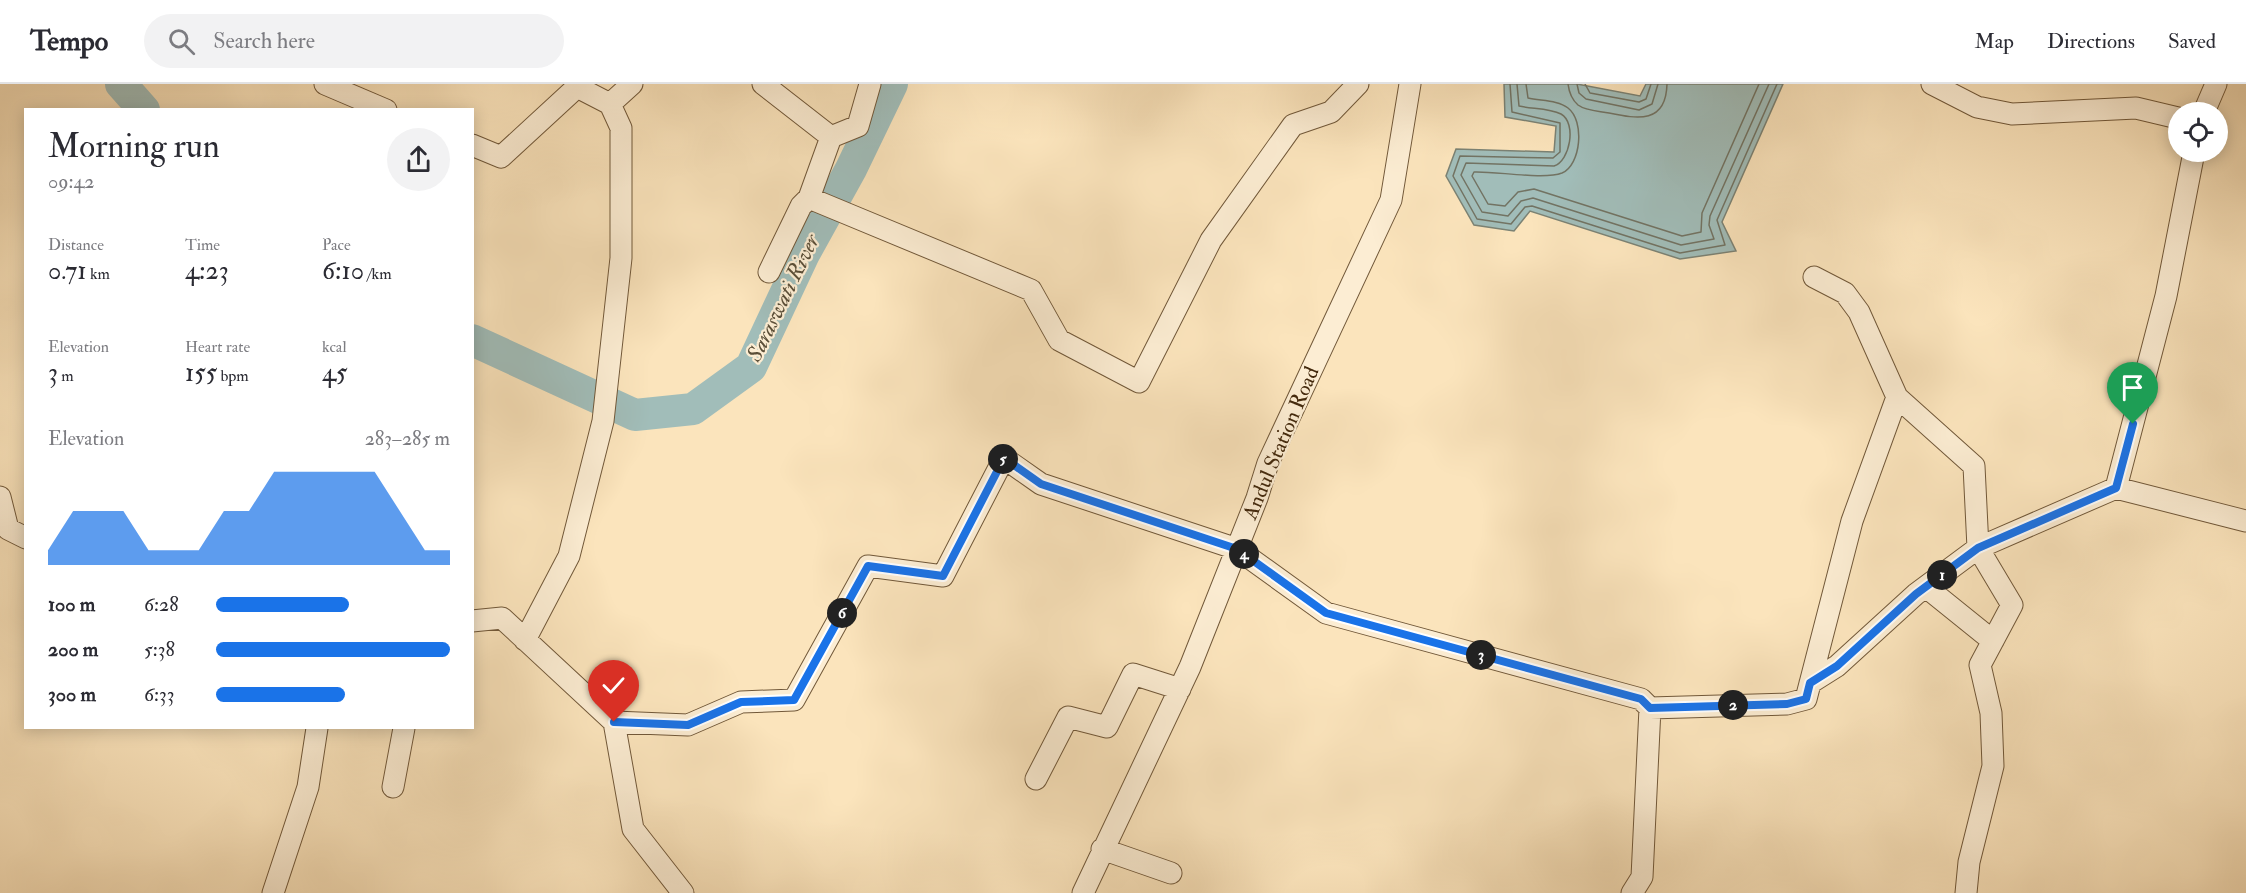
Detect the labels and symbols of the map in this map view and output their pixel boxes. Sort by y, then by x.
water label: Saraswati River [740,228,827,367]
street label: Andul Station Road [1236,362,1326,525]
pin [2107,362,2158,424]
pin: 5 [988,444,1018,474]
pin: 4 [1229,539,1259,569]
pin: 1 [1927,560,1957,590]
pin: 6 [827,598,857,628]
pin: 3 [1466,640,1496,670]
pin [588,660,639,722]
pin: 2 [1718,690,1748,720]

